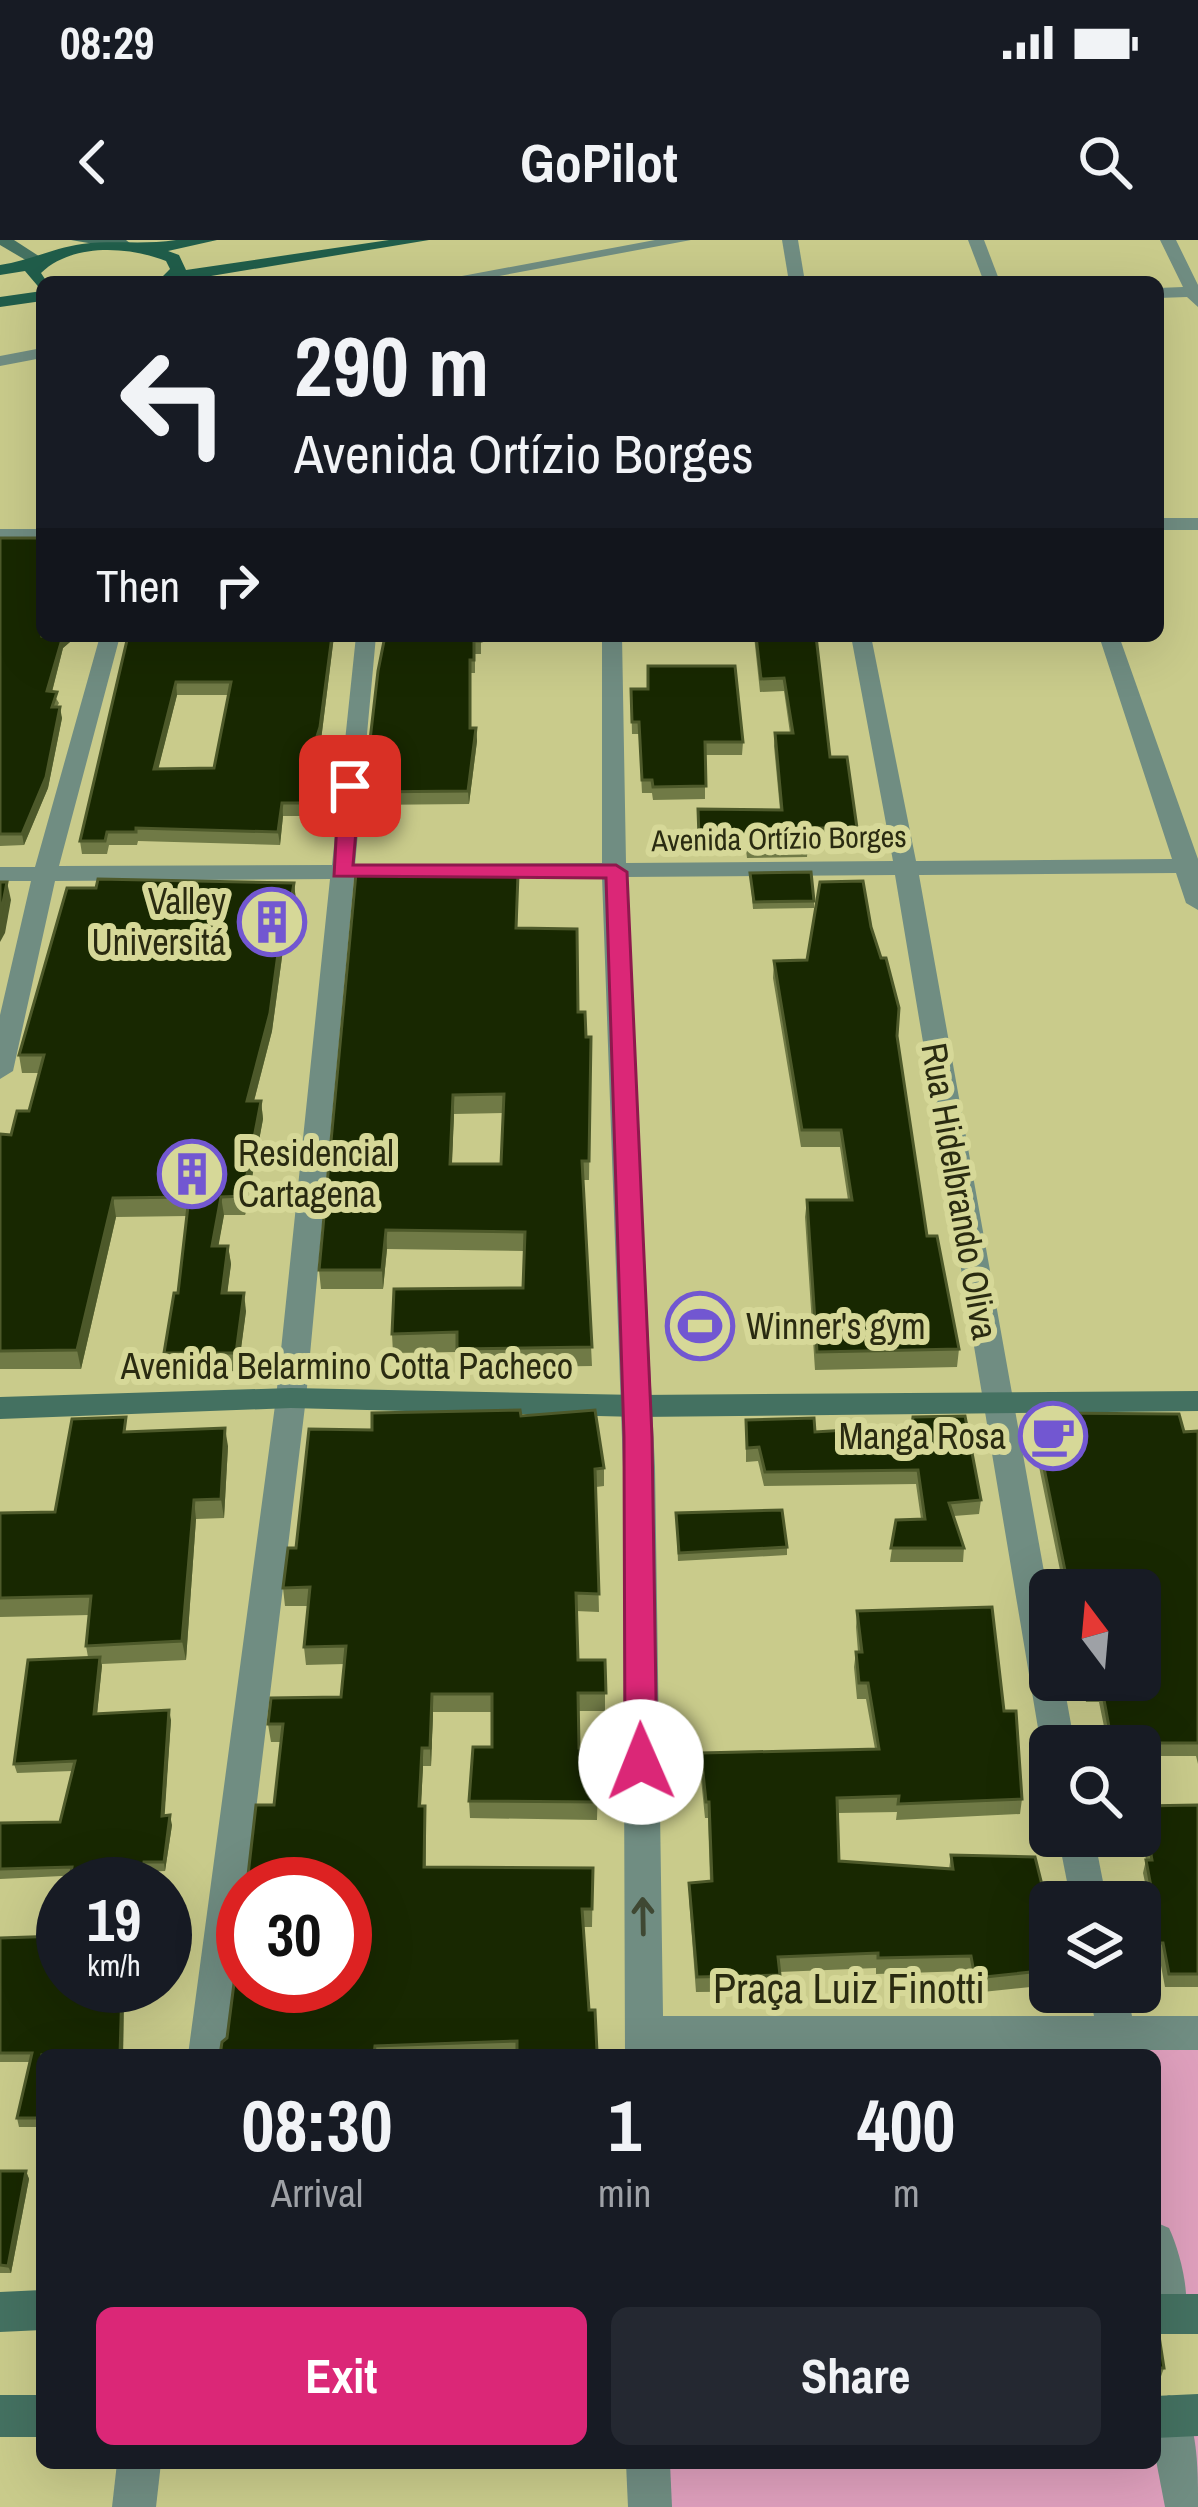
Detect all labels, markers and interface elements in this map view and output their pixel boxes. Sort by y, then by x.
text: 08:29 [60,12,154,73]
text: GoPilot [520,126,678,199]
icon: back [60,129,126,195]
icon: search [1072,129,1138,195]
text: 290 m [294,309,489,422]
icon: left [96,324,252,480]
text: Avenida Ortízio Borges [294,417,754,490]
icon: right [204,552,270,618]
text: Then [96,555,180,616]
pin [299,735,401,837]
icon: arrive [317,753,383,819]
street label: Avenida Ortízio Borges [650,816,907,860]
place label: Valley Universitá [91,877,226,966]
building icon: Valley Universitá [237,887,307,957]
street label: Rua Hidelbrando Oliva [910,1039,1010,1343]
place label: Residencial Cartagena [238,1129,394,1218]
building icon: Residencial Cartagena [157,1139,227,1209]
sports icon: Winner's gym [665,1291,735,1361]
place label: Winner's gym [746,1302,926,1350]
street label: Avenida Belarmino Cotta Pacheco [120,1342,573,1390]
cafe icon: Manga Rosa [1018,1401,1088,1471]
place label: Manga Rosa [839,1412,1006,1460]
north arrow [1029,1569,1161,1701]
map controls [1029,1569,1161,2013]
position arrow [578,1699,704,1825]
button: search [1029,1725,1161,1857]
speed limit sign: 30 [216,1857,372,2013]
text: 19 [87,1879,141,1960]
button: layers [1029,1881,1161,2013]
one-way arrow [631,1897,654,1936]
text: km/h [87,1945,141,1985]
street label: Praça Luiz Finotti [713,1960,985,2016]
text: 08:30 [242,2076,393,2173]
text: 1 [608,2076,641,2173]
text: 400 [857,2076,955,2173]
text: Arrival [271,2167,363,2219]
text: min [598,2167,651,2219]
text: m [893,2167,920,2219]
button: Exit [96,2307,587,2445]
button: Share [611,2307,1101,2445]

